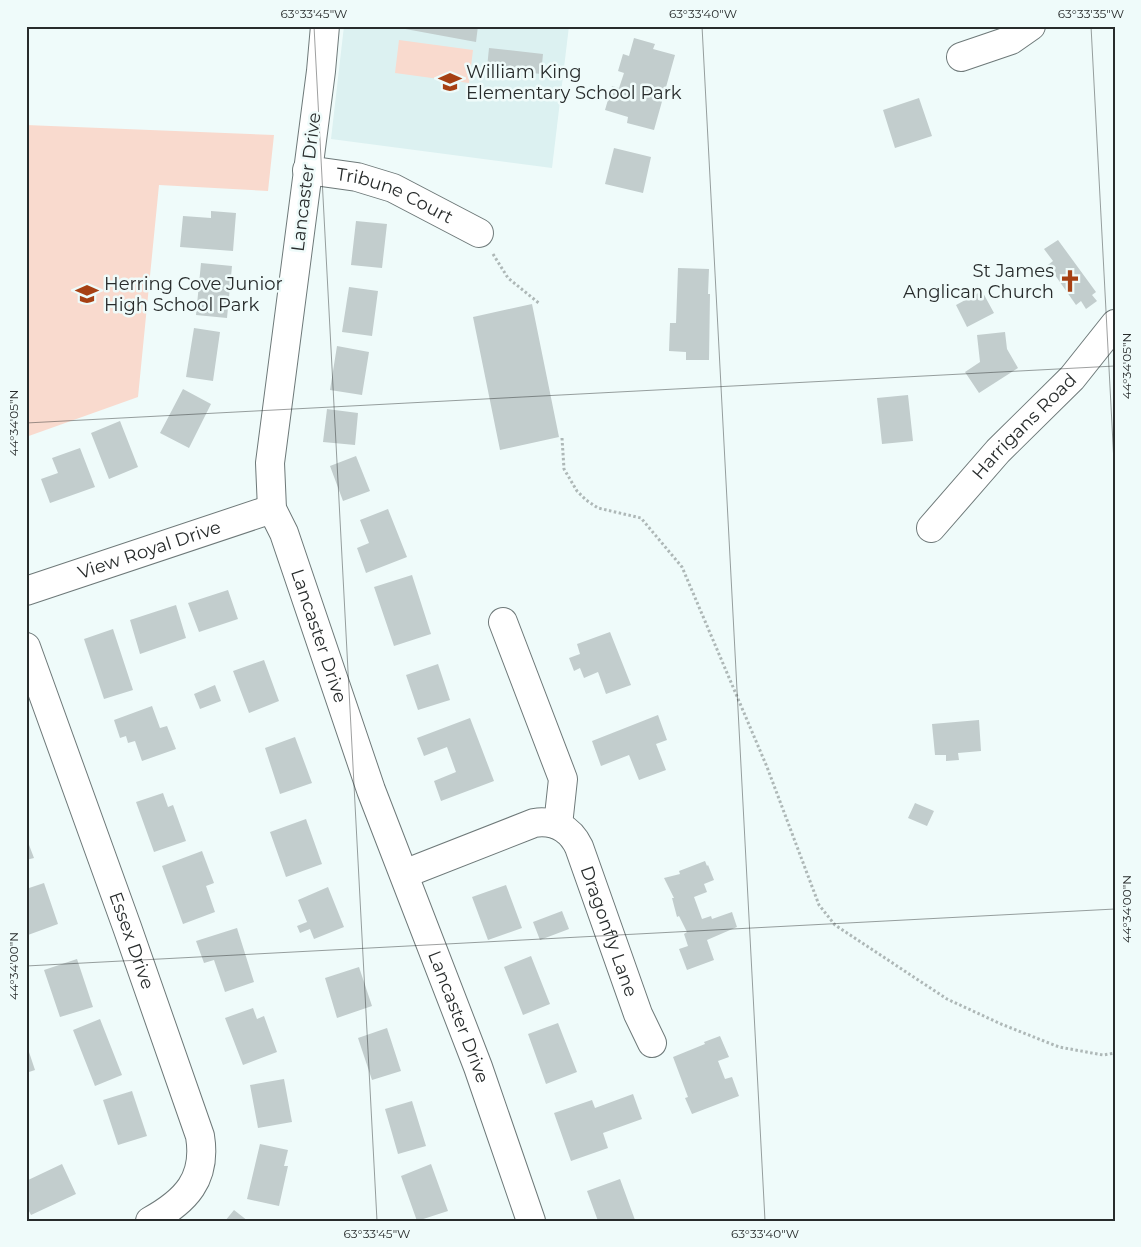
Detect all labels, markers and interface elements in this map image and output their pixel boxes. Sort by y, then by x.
text: 63°33'45"W [281,6,347,21]
text: 63°33'40"W [669,6,737,21]
text: 63°33'35"W [1058,6,1124,21]
place label: William King Elementary School Park [466,61,682,104]
school or university icon: William King Elementary School Park [437,69,463,95]
street label: Lancaster Drive [287,111,325,253]
street label: Tribune Court [335,163,457,228]
place label: St James Anglican Church [903,260,1054,303]
church icon: St James Anglican Church [1057,268,1083,294]
place label: Herring Cove Junior High School Park [104,273,283,316]
school or university icon: Herring Cove Junior High School Park [74,281,100,307]
text: 44°34'05"N [1119,333,1134,399]
street label: Harrigans Road [967,369,1081,484]
text: 44°34'05"N [6,390,21,456]
street label: View Royal Drive [75,516,224,584]
street label: Lancaster Drive [286,566,352,706]
street label: Dragonfly Lane [575,863,642,1000]
text: 44°34'00"N [1119,875,1134,943]
street label: Essex Drive [104,889,159,992]
text: 44°34'00"N [6,932,21,1000]
street label: Lancaster Drive [423,948,494,1086]
text: 63°33'45"W [344,1226,410,1241]
text: 63°33'40"W [731,1226,799,1241]

